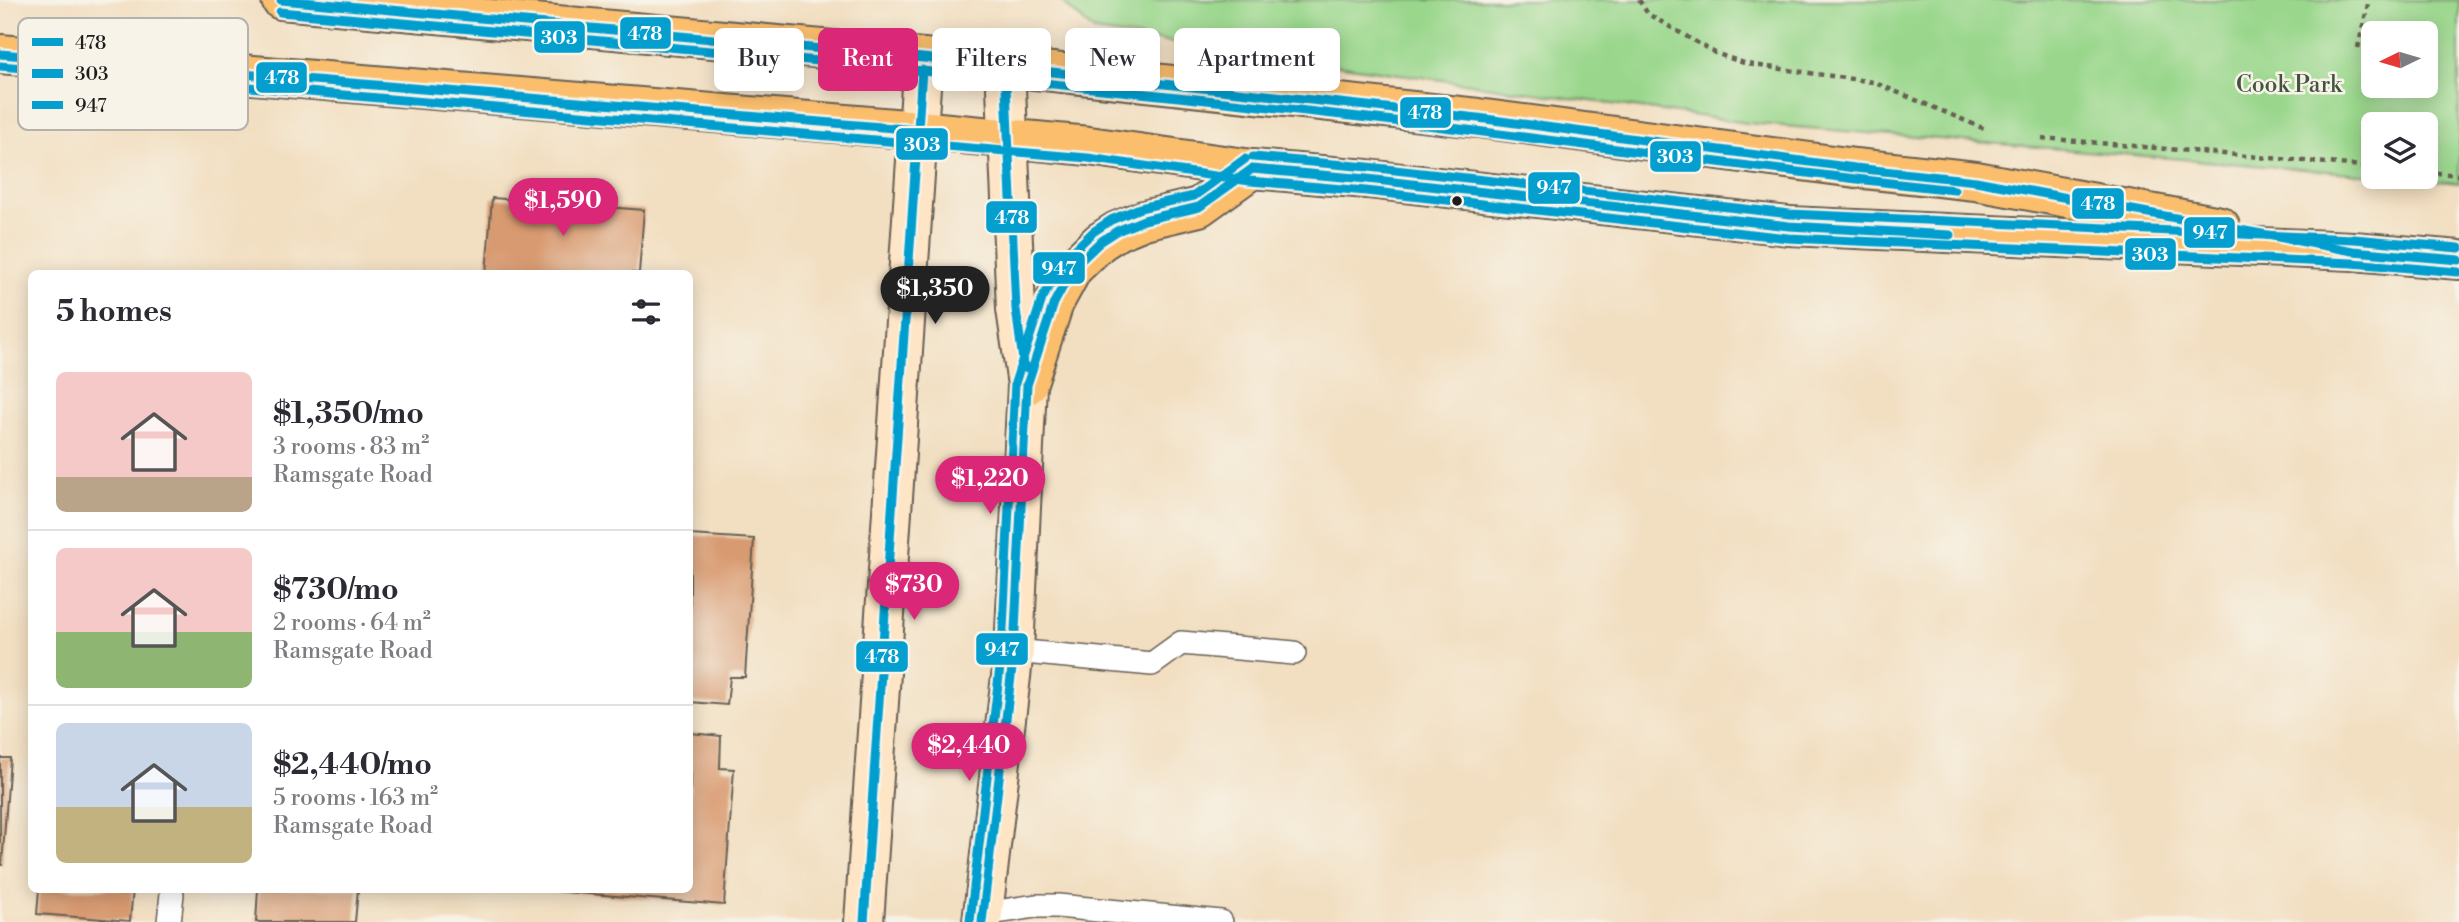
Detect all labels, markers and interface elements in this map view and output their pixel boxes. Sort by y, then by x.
line badge: 478 [619,16,672,50]
legend [18,18,248,130]
line badge: 303 [533,20,586,54]
north arrow [2361,21,2438,98]
map controls [2361,21,2438,189]
text: 478 [628,22,662,46]
text: 303 [541,26,577,50]
chip: Buy [714,28,804,91]
chip: Rent [818,28,918,91]
chip: Filters [932,28,1051,91]
chip: New [1065,28,1160,91]
chip: Apartment [1174,28,1340,91]
text: 478 [75,31,106,55]
line badge: 478 [255,61,308,94]
text: 303 [75,62,109,86]
text: 478 [265,66,299,90]
park label: Cook Park [2236,71,2343,99]
text: 947 [75,94,107,118]
line badge: 478 [1399,96,1452,129]
text: 478 [1408,101,1442,125]
button: layers [2361,112,2438,189]
line badge: 303 [895,127,949,161]
text: 303 [904,133,940,157]
line badge: 303 [1649,140,1702,173]
text: 303 [1657,145,1693,169]
line badge: 947 [1527,171,1581,205]
text: 947 [1537,176,1571,200]
pin: $1,590 [506,178,620,238]
text: $1,590 [524,187,602,215]
line badge: 478 [2071,187,2125,220]
text: 478 [2081,192,2115,216]
unlabelled marker [1450,194,1464,208]
line badge: 478 [985,200,1038,234]
text: 478 [995,206,1029,230]
line badge: 947 [2183,216,2236,249]
text: 947 [2193,221,2227,245]
line badge: 303 [2124,237,2177,271]
text: 303 [2132,243,2168,267]
line badge: 947 [1032,251,1086,285]
text: 947 [1042,257,1076,281]
pin: $1,350 [878,266,992,326]
text: $1,350 [897,275,973,303]
text: 5 homes [56,293,172,331]
icon: filters [627,293,665,331]
text: $1,350/mo [273,395,424,433]
icon: home [112,400,196,484]
text: 3 rooms · 83 m² [273,433,429,461]
pin: $1,220 [933,456,1047,516]
text: Ramsgate Road [273,461,433,489]
text: $1,220 [951,465,1029,493]
pin: $730 [873,562,955,622]
text: $730/mo [273,571,399,609]
text: $730 [885,571,943,599]
icon: home [112,576,196,660]
text: 2 rooms · 64 m² [273,609,431,637]
line badge: 947 [975,632,1029,666]
text: Ramsgate Road [273,637,433,665]
text: 947 [985,638,1019,662]
line badge: 478 [855,640,909,673]
text: 478 [865,645,899,669]
pin: $2,440 [912,724,1026,783]
text: $2,440 [927,732,1011,760]
text: $2,440/mo [273,746,432,784]
icon: home [112,751,196,835]
text: 5 rooms · 163 m² [273,784,438,812]
text: Ramsgate Road [273,812,433,840]

